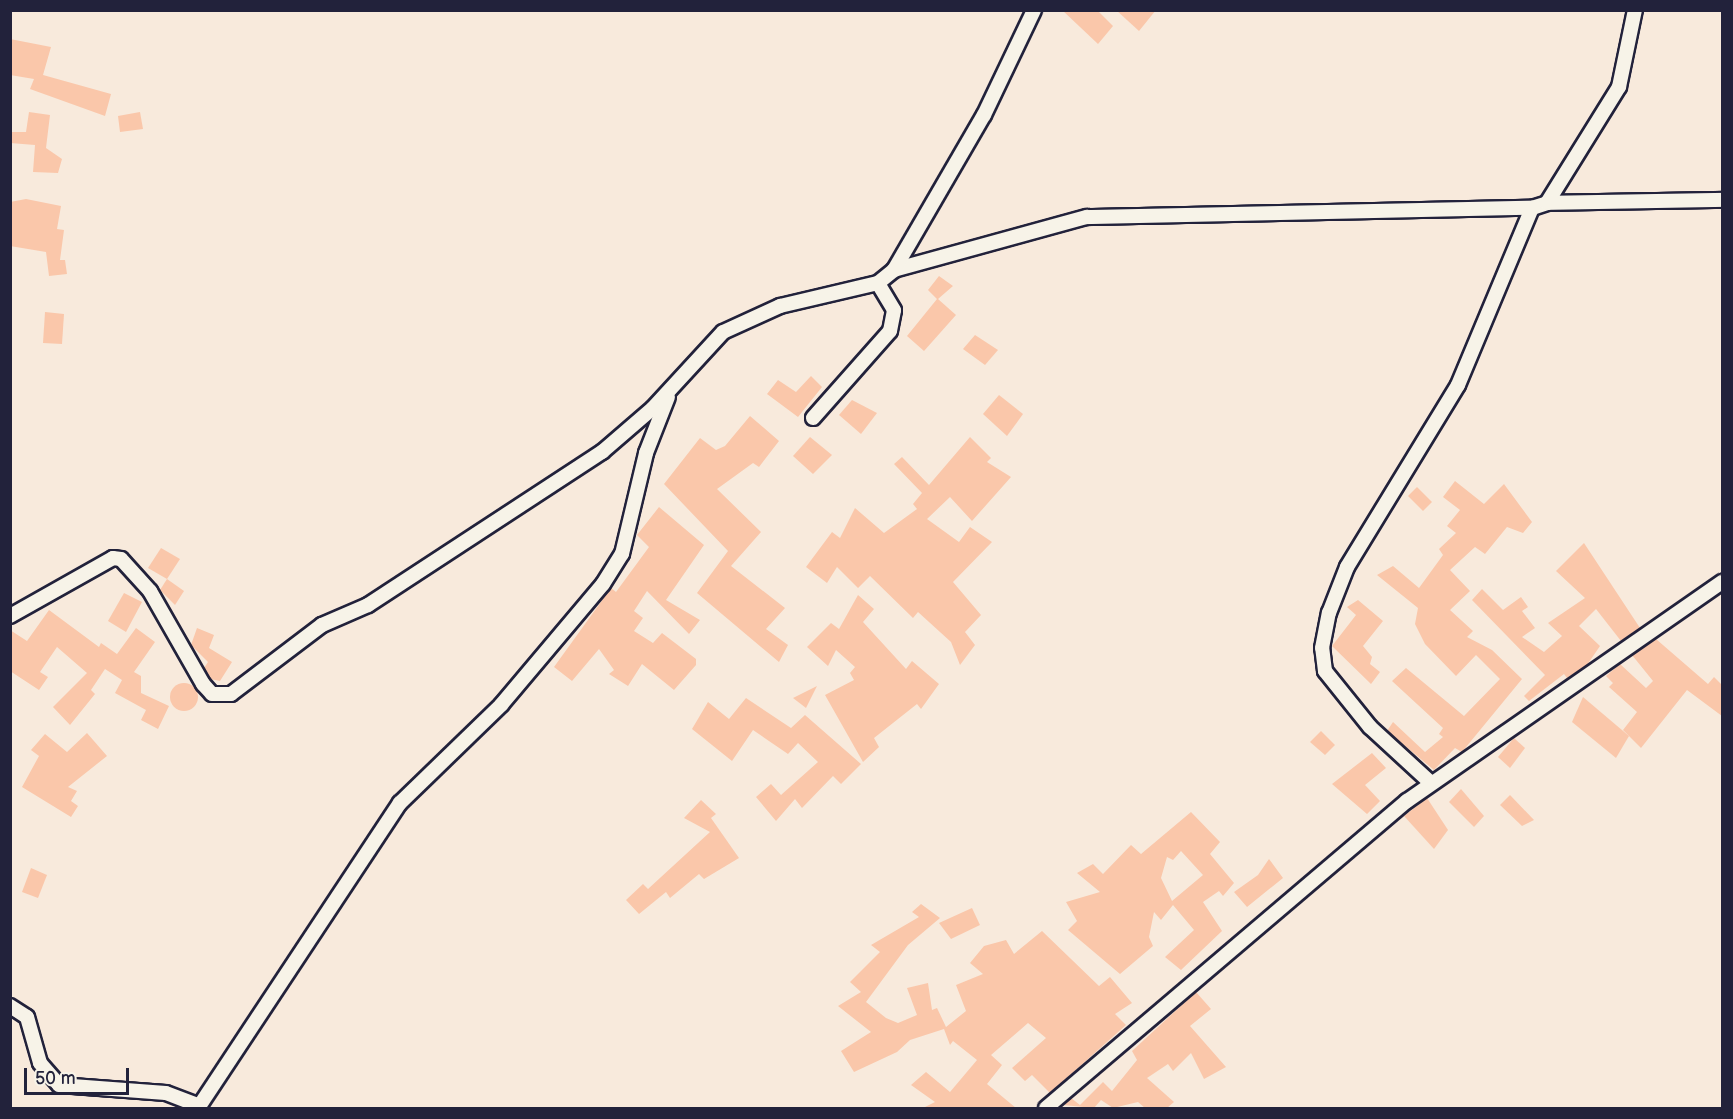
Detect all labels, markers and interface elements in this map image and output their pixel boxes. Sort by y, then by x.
scale bar [27,1056,132,1094]
text: 50 m [35,1068,76,1089]

